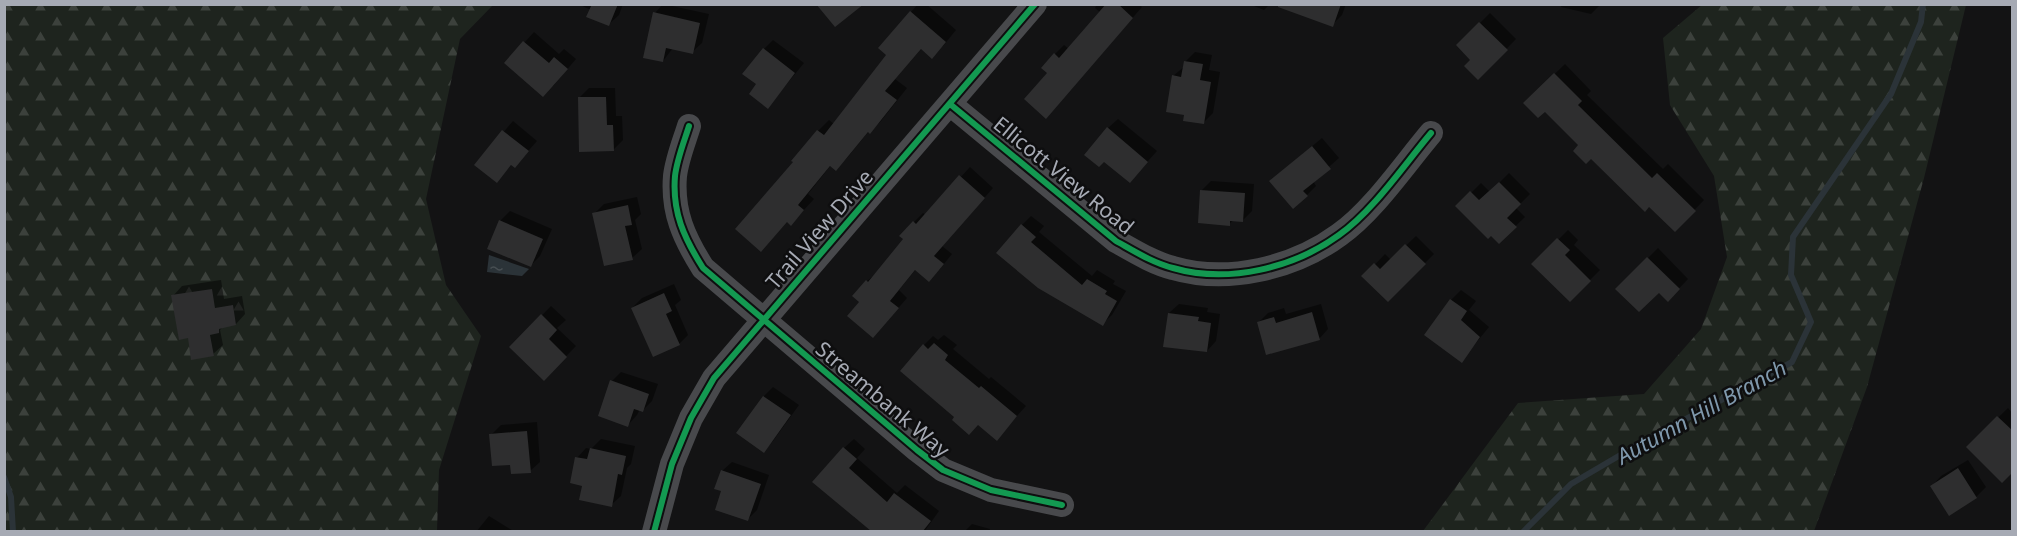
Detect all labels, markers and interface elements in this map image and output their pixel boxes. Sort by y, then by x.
street label: Ellicott View Road [988,110,1140,240]
street label: Trail View Drive [759,163,879,295]
street label: Streambank Way [810,335,956,463]
water label: Autumn Hill Branch [1609,352,1791,471]

